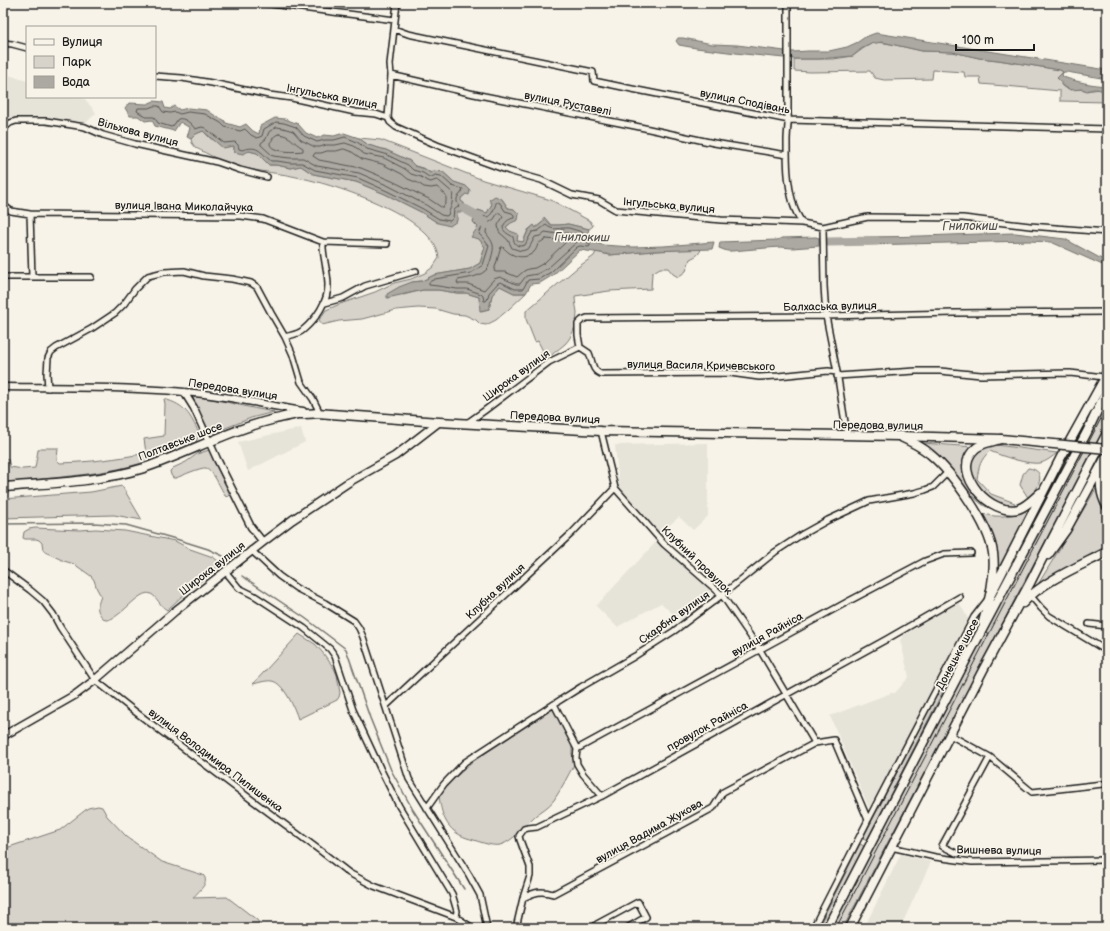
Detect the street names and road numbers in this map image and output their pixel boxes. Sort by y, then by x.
street label: Інгульська вулиця [285,81,378,112]
street label: вулиця Сподівань [699,86,792,117]
street label: вулиця Руставелі [523,89,613,118]
street label: Вільхова вулиця [96,115,180,150]
street label: Інгульська вулиця [622,195,715,216]
street label: вулиця Івана Миколайчука [115,199,254,214]
street label: Балхаська вулиця [783,299,877,314]
street label: Широка вулиця [480,347,552,404]
street label: вулиця Василя Кричевського [627,358,775,373]
street label: Передова вулиця [187,376,278,403]
street label: Передова вулиця [510,409,600,426]
street label: Передова вулиця [833,418,923,433]
street label: Полтавське шосе [136,419,224,463]
street label: Клубний провулок [659,523,735,597]
street label: Широка вулиця [177,539,248,598]
street label: Клубна вулиця [463,561,528,622]
street label: Скарбна вулиця [636,588,712,647]
street label: вулиця Райніса [729,609,806,659]
street label: Донецьке шосе [933,617,982,692]
street label: провулок Райніса [665,699,750,754]
street label: вулиця Володимира Пилишенка [146,706,286,815]
street label: вулиця Вадима Жукова [594,796,705,866]
street label: Вишнева вулиця [956,843,1042,858]

